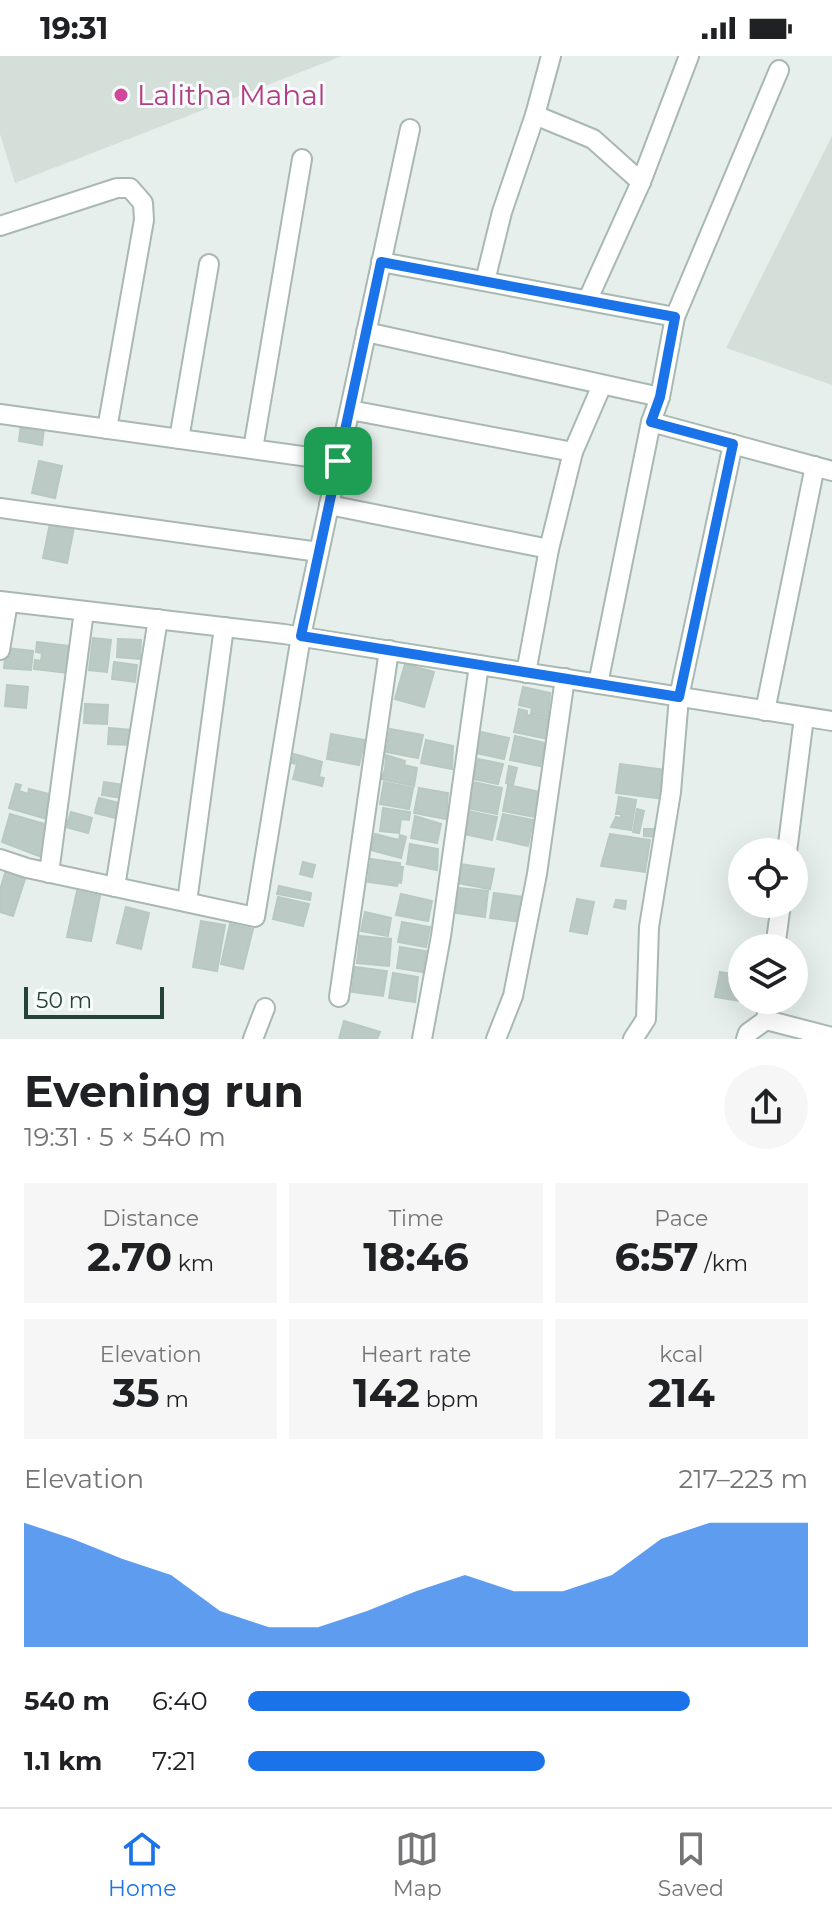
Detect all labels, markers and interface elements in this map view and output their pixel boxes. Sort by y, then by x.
text: 19:31 [40,10,108,47]
place label: Lalitha Mahal [137,78,325,112]
marker: Lalitha Mahal [112,86,130,104]
pin [304,427,372,495]
icon: arrive [316,439,360,483]
map controls [728,838,808,1014]
button: locate [728,838,808,918]
button: layers [728,934,808,1014]
scale bar [24,983,164,1019]
text: 50 m [36,987,92,1014]
text: Evening run [24,1064,304,1118]
button: share [724,1065,808,1149]
text: 19:31 · 5 × 540 m [24,1121,226,1153]
text: Distance [102,1205,199,1232]
text: Time [388,1205,444,1232]
text: Pace [654,1205,708,1232]
text: 2.70 [87,1232,172,1281]
text: 18:46 [363,1232,469,1281]
text: 6:57 [614,1232,699,1281]
text: km [172,1250,214,1277]
text: /km [699,1250,748,1277]
text: Elevation [100,1341,202,1368]
text: Heart rate [361,1341,471,1368]
text: kcal [659,1341,703,1368]
text: 35 [113,1368,160,1417]
text: 142 [353,1368,420,1417]
text: 214 [648,1368,715,1417]
text: m [160,1386,189,1413]
text: bpm [420,1386,479,1413]
text: Elevation [24,1463,144,1495]
text: 217–223 m [679,1463,808,1495]
text: 540 m [24,1685,110,1717]
text: 6:40 [152,1685,208,1717]
text: 1.1 km [24,1745,102,1777]
text: 7:21 [152,1745,196,1777]
tab: Home [108,1827,176,1902]
tab: Map [393,1827,442,1902]
tab: Saved [658,1827,724,1902]

